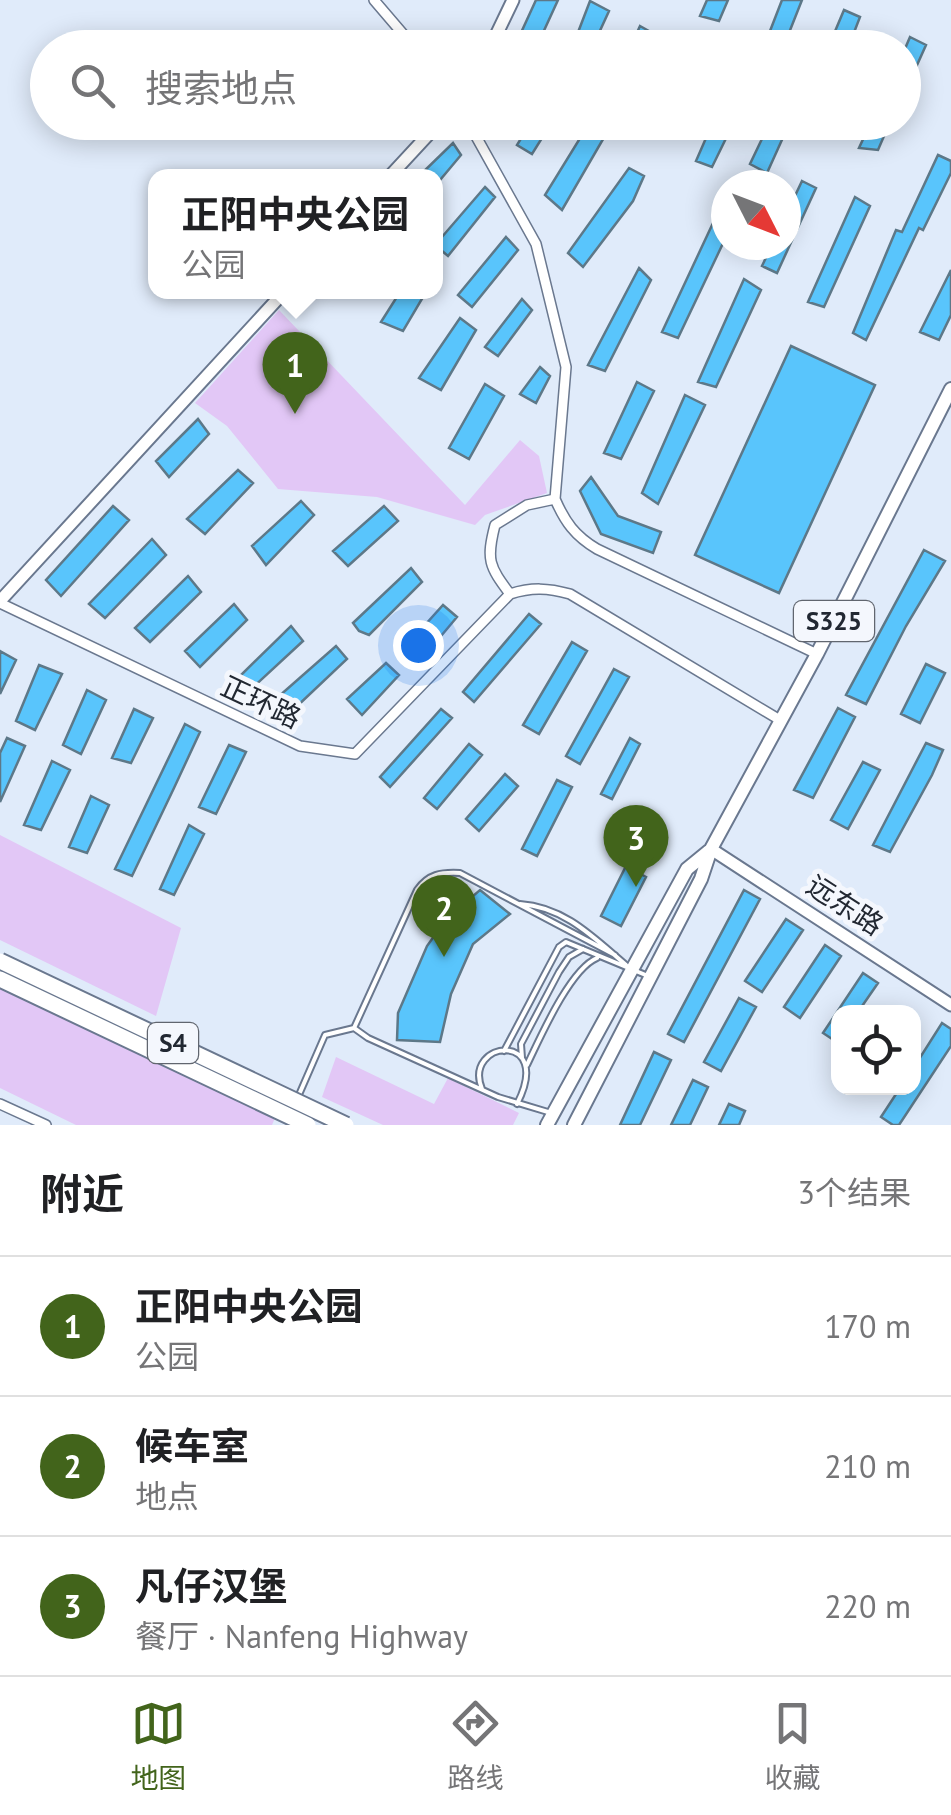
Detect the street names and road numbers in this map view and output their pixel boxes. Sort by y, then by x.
road number: S325 [794,601,874,641]
street label: 正环路 [215,667,307,736]
street label: 远东路 [800,866,891,943]
road number: S4 [148,1023,198,1063]

